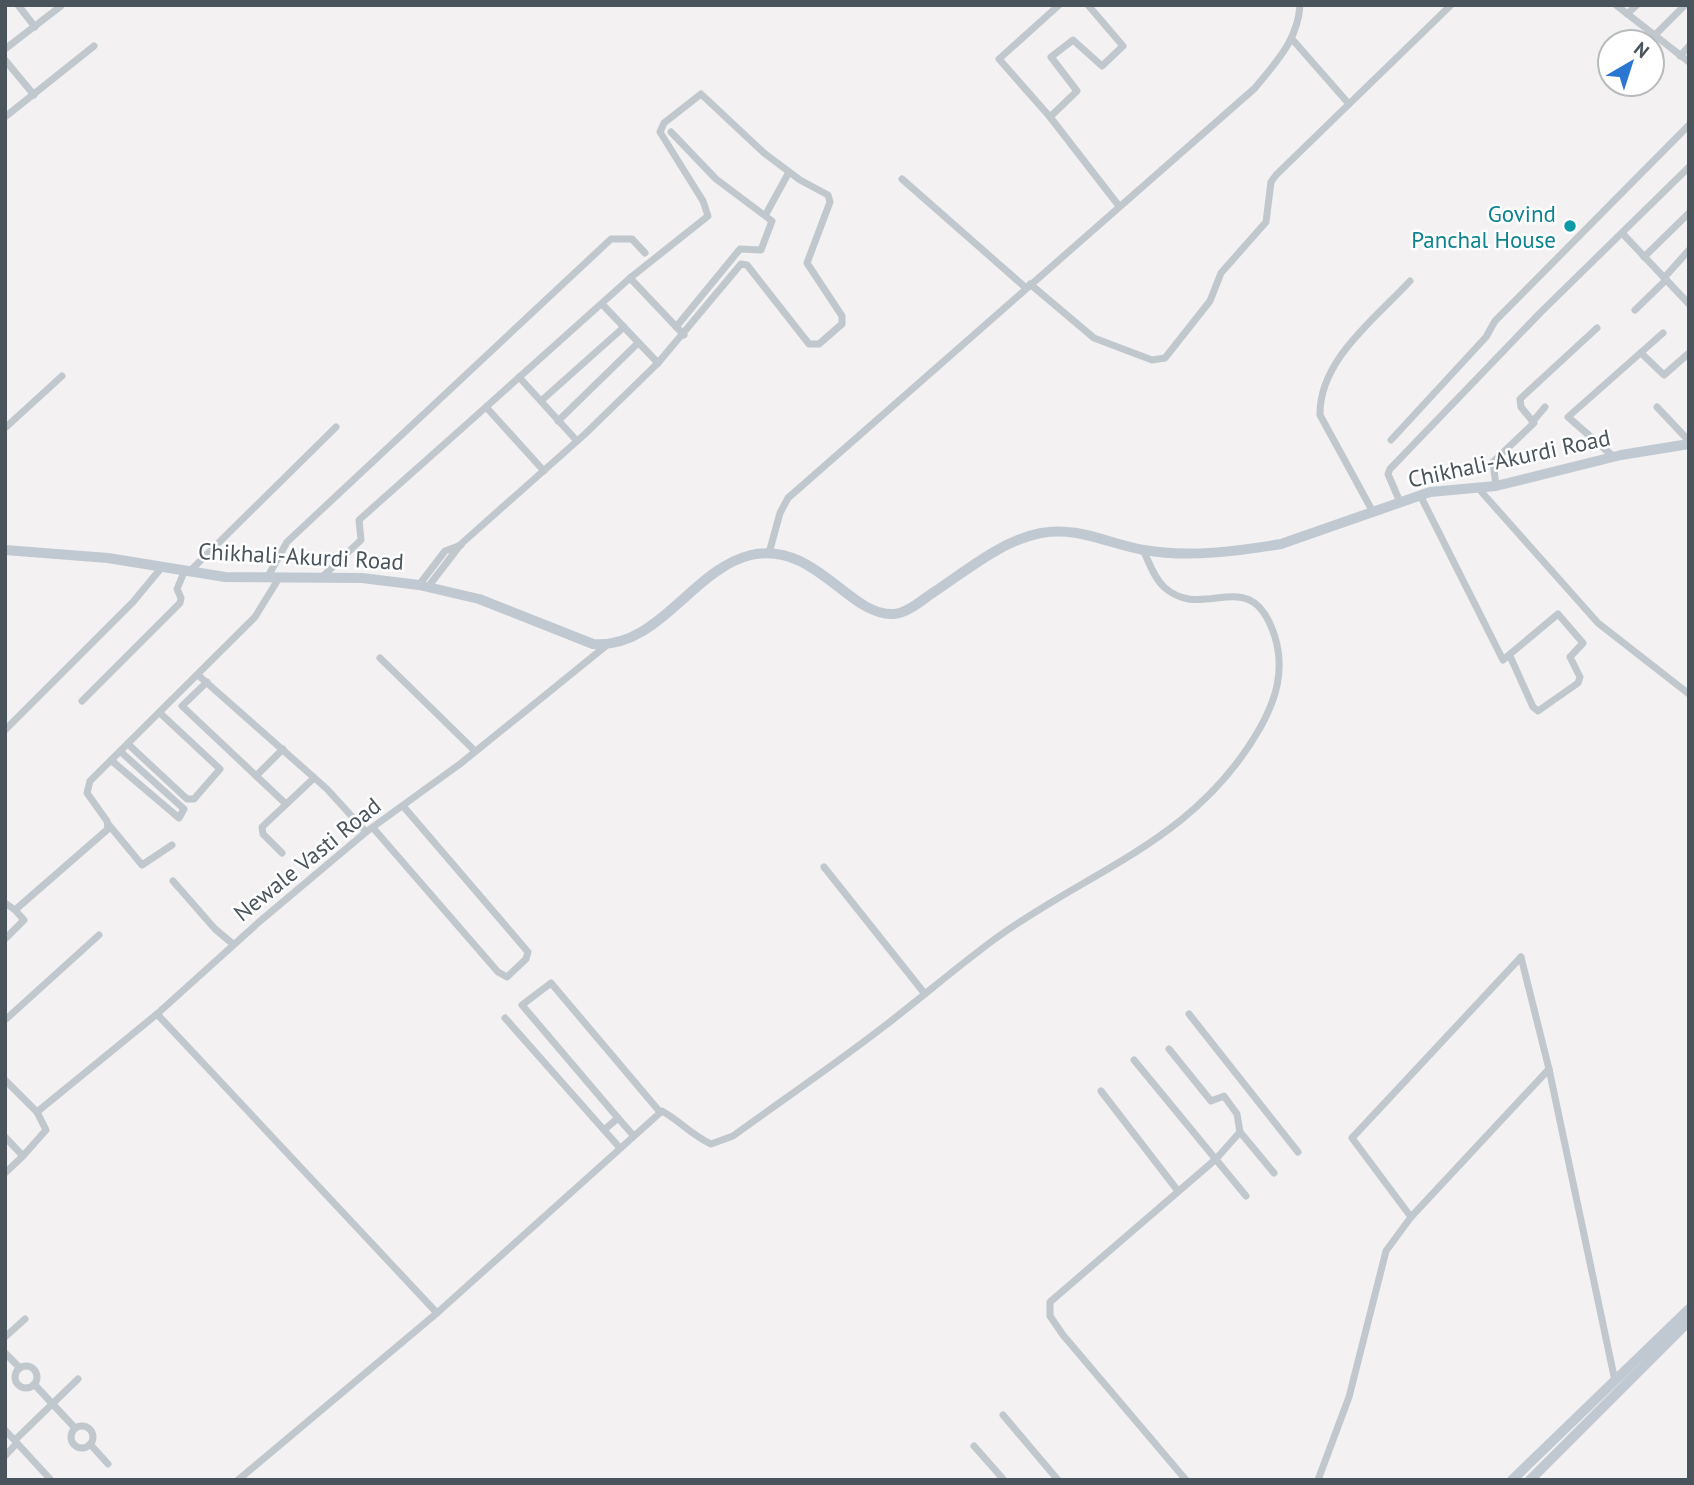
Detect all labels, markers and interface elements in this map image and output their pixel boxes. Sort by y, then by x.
north arrow [1596,28,1666,98]
text: N [1629,37,1654,63]
place label: Govind Panchal House [1411,199,1556,254]
marker: Govind Panchal House [1562,218,1578,234]
street label: Chikhali-Akurdi Road [1405,422,1613,494]
street label: Chikhali-Akurdi Road [197,536,405,576]
street label: Newale Vasti Road [228,791,386,927]

